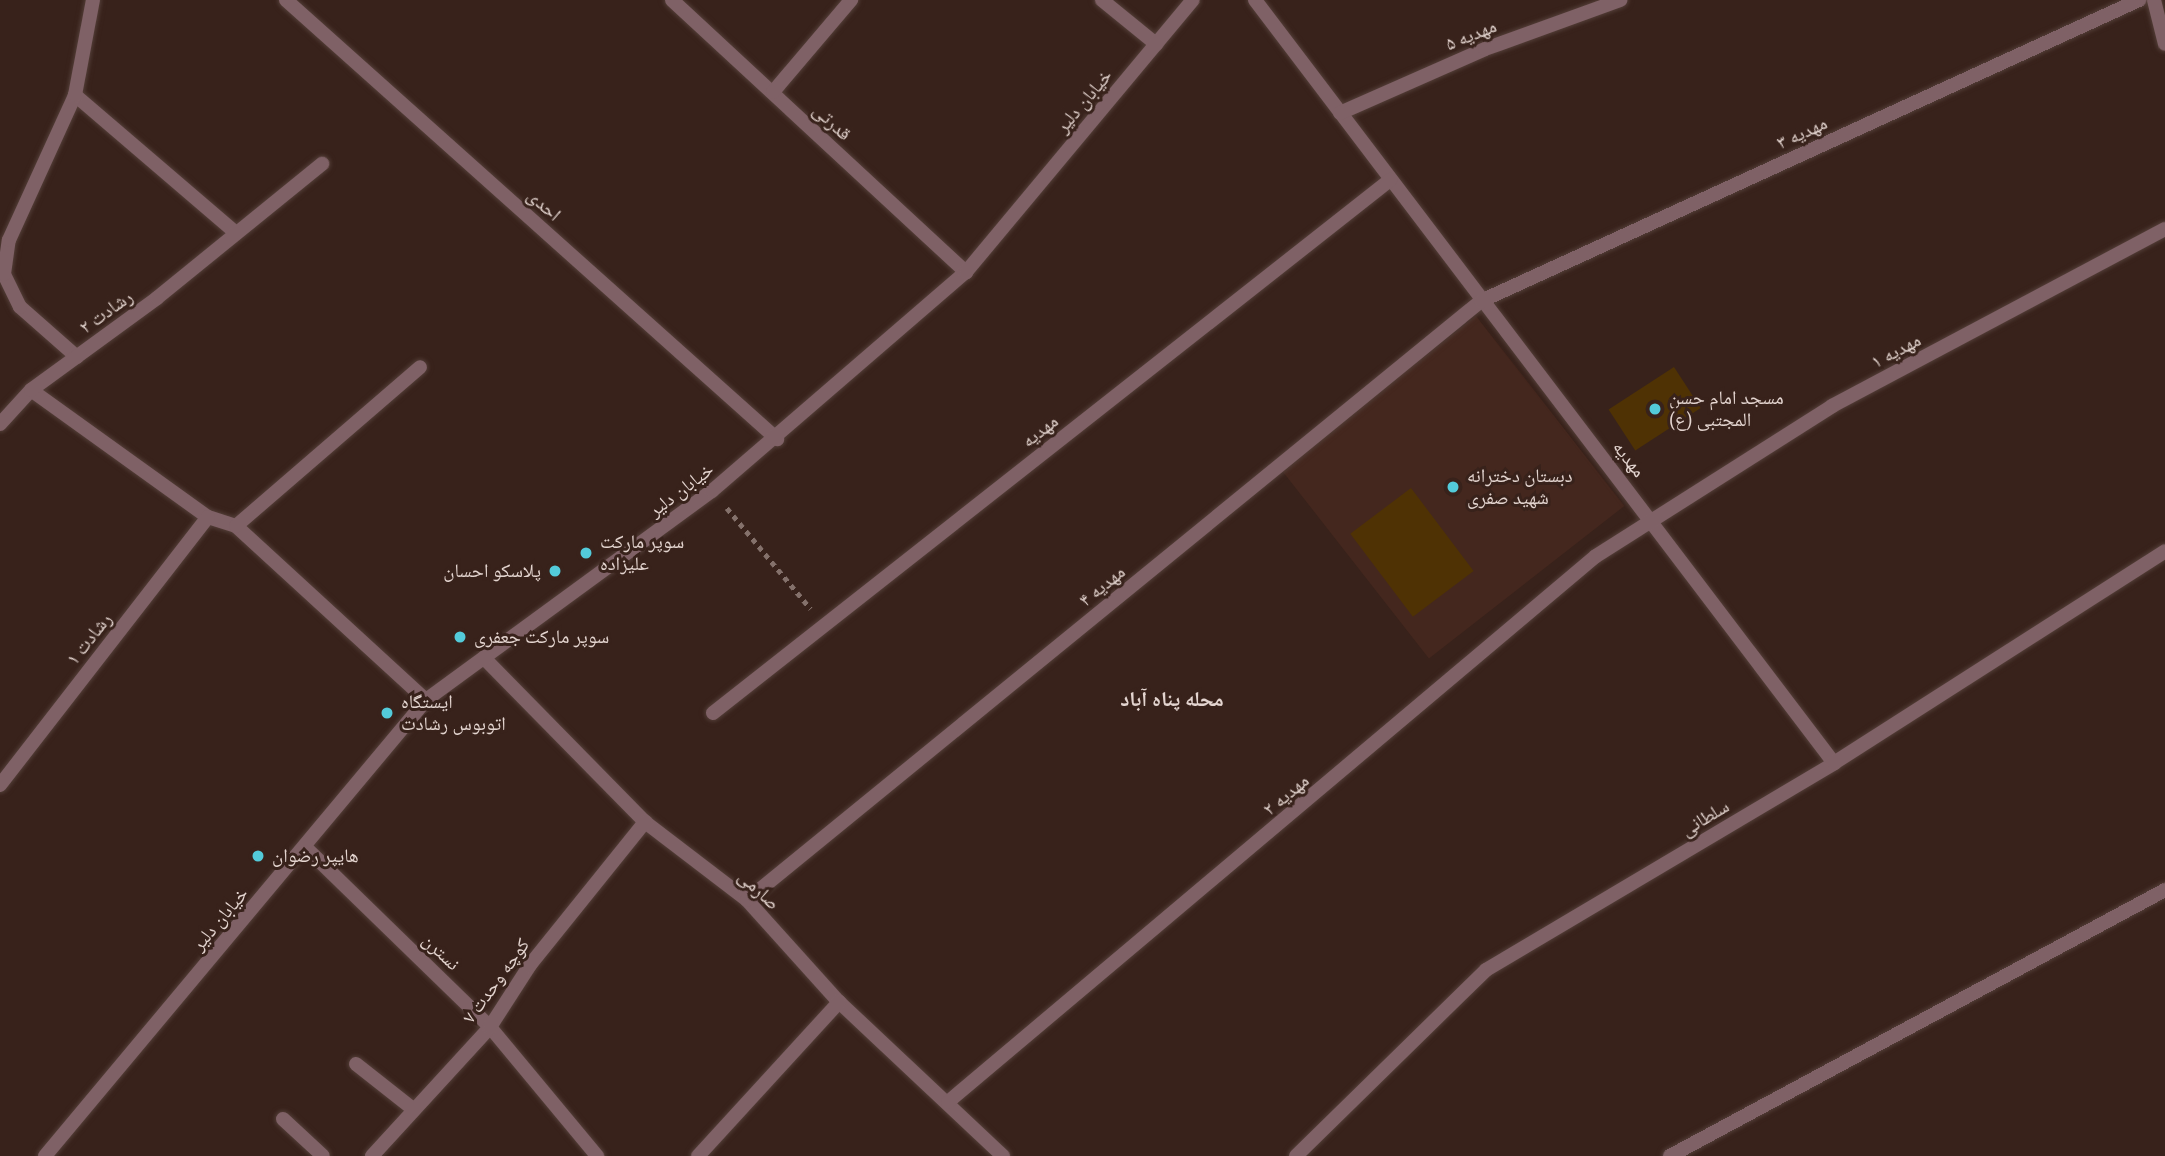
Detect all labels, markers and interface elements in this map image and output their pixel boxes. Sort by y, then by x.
street label: مهدیه ۵ [1442,15,1500,55]
street label: خیابان دلیر [1051,65,1117,137]
street label: قدرتی [808,99,856,145]
street label: مهدیه ۳ [1773,111,1831,155]
street label: احدی [522,184,566,226]
street label: رشادت ۲ [75,285,137,339]
street label: مهدیه ۱ [1867,329,1925,373]
place label: مسجد امام حسن المجتبی (ع) [1669,387,1784,431]
marker: مسجد امام حسن المجتبی (ع) [1647,401,1663,417]
street label: مهدیه [1017,410,1063,452]
street label: مهدیه [1608,436,1650,482]
street label: خیابان دلیر [644,458,718,522]
place label: دبستان دخترانه شهید صفری [1467,465,1573,509]
marker: دبستان دخترانه شهید صفری [1445,479,1461,495]
place label: سوپر مارکت علیزاده [600,531,684,575]
marker: سوپر مارکت علیزاده [578,545,594,561]
place label: پلاسکو احسان [443,560,541,582]
street label: مهدیه ۴ [1074,560,1130,612]
marker: پلاسکو احسان [547,563,563,579]
street label: رشادت ۱ [62,608,116,670]
place label: سوپر مارکت جعفری [474,626,609,648]
marker: سوپر مارکت جعفری [452,629,468,645]
district label: محله پناه آباد [1120,686,1224,712]
place label: ایستگاه اتوبوس رشادت [401,691,506,735]
marker: ایستگاه اتوبوس رشادت [379,705,395,721]
street label: مهدیه ۲ [1258,769,1314,821]
street label: سلطانی [1677,795,1733,841]
place label: هایپر رضوان [272,845,359,867]
marker: هایپر رضوان [250,848,266,864]
street label: صارمی [733,865,785,915]
street label: خیابان دلیر [187,883,253,955]
street label: نسترن [417,929,465,975]
street label: کوچه وحدت ۷ [458,934,534,1028]

